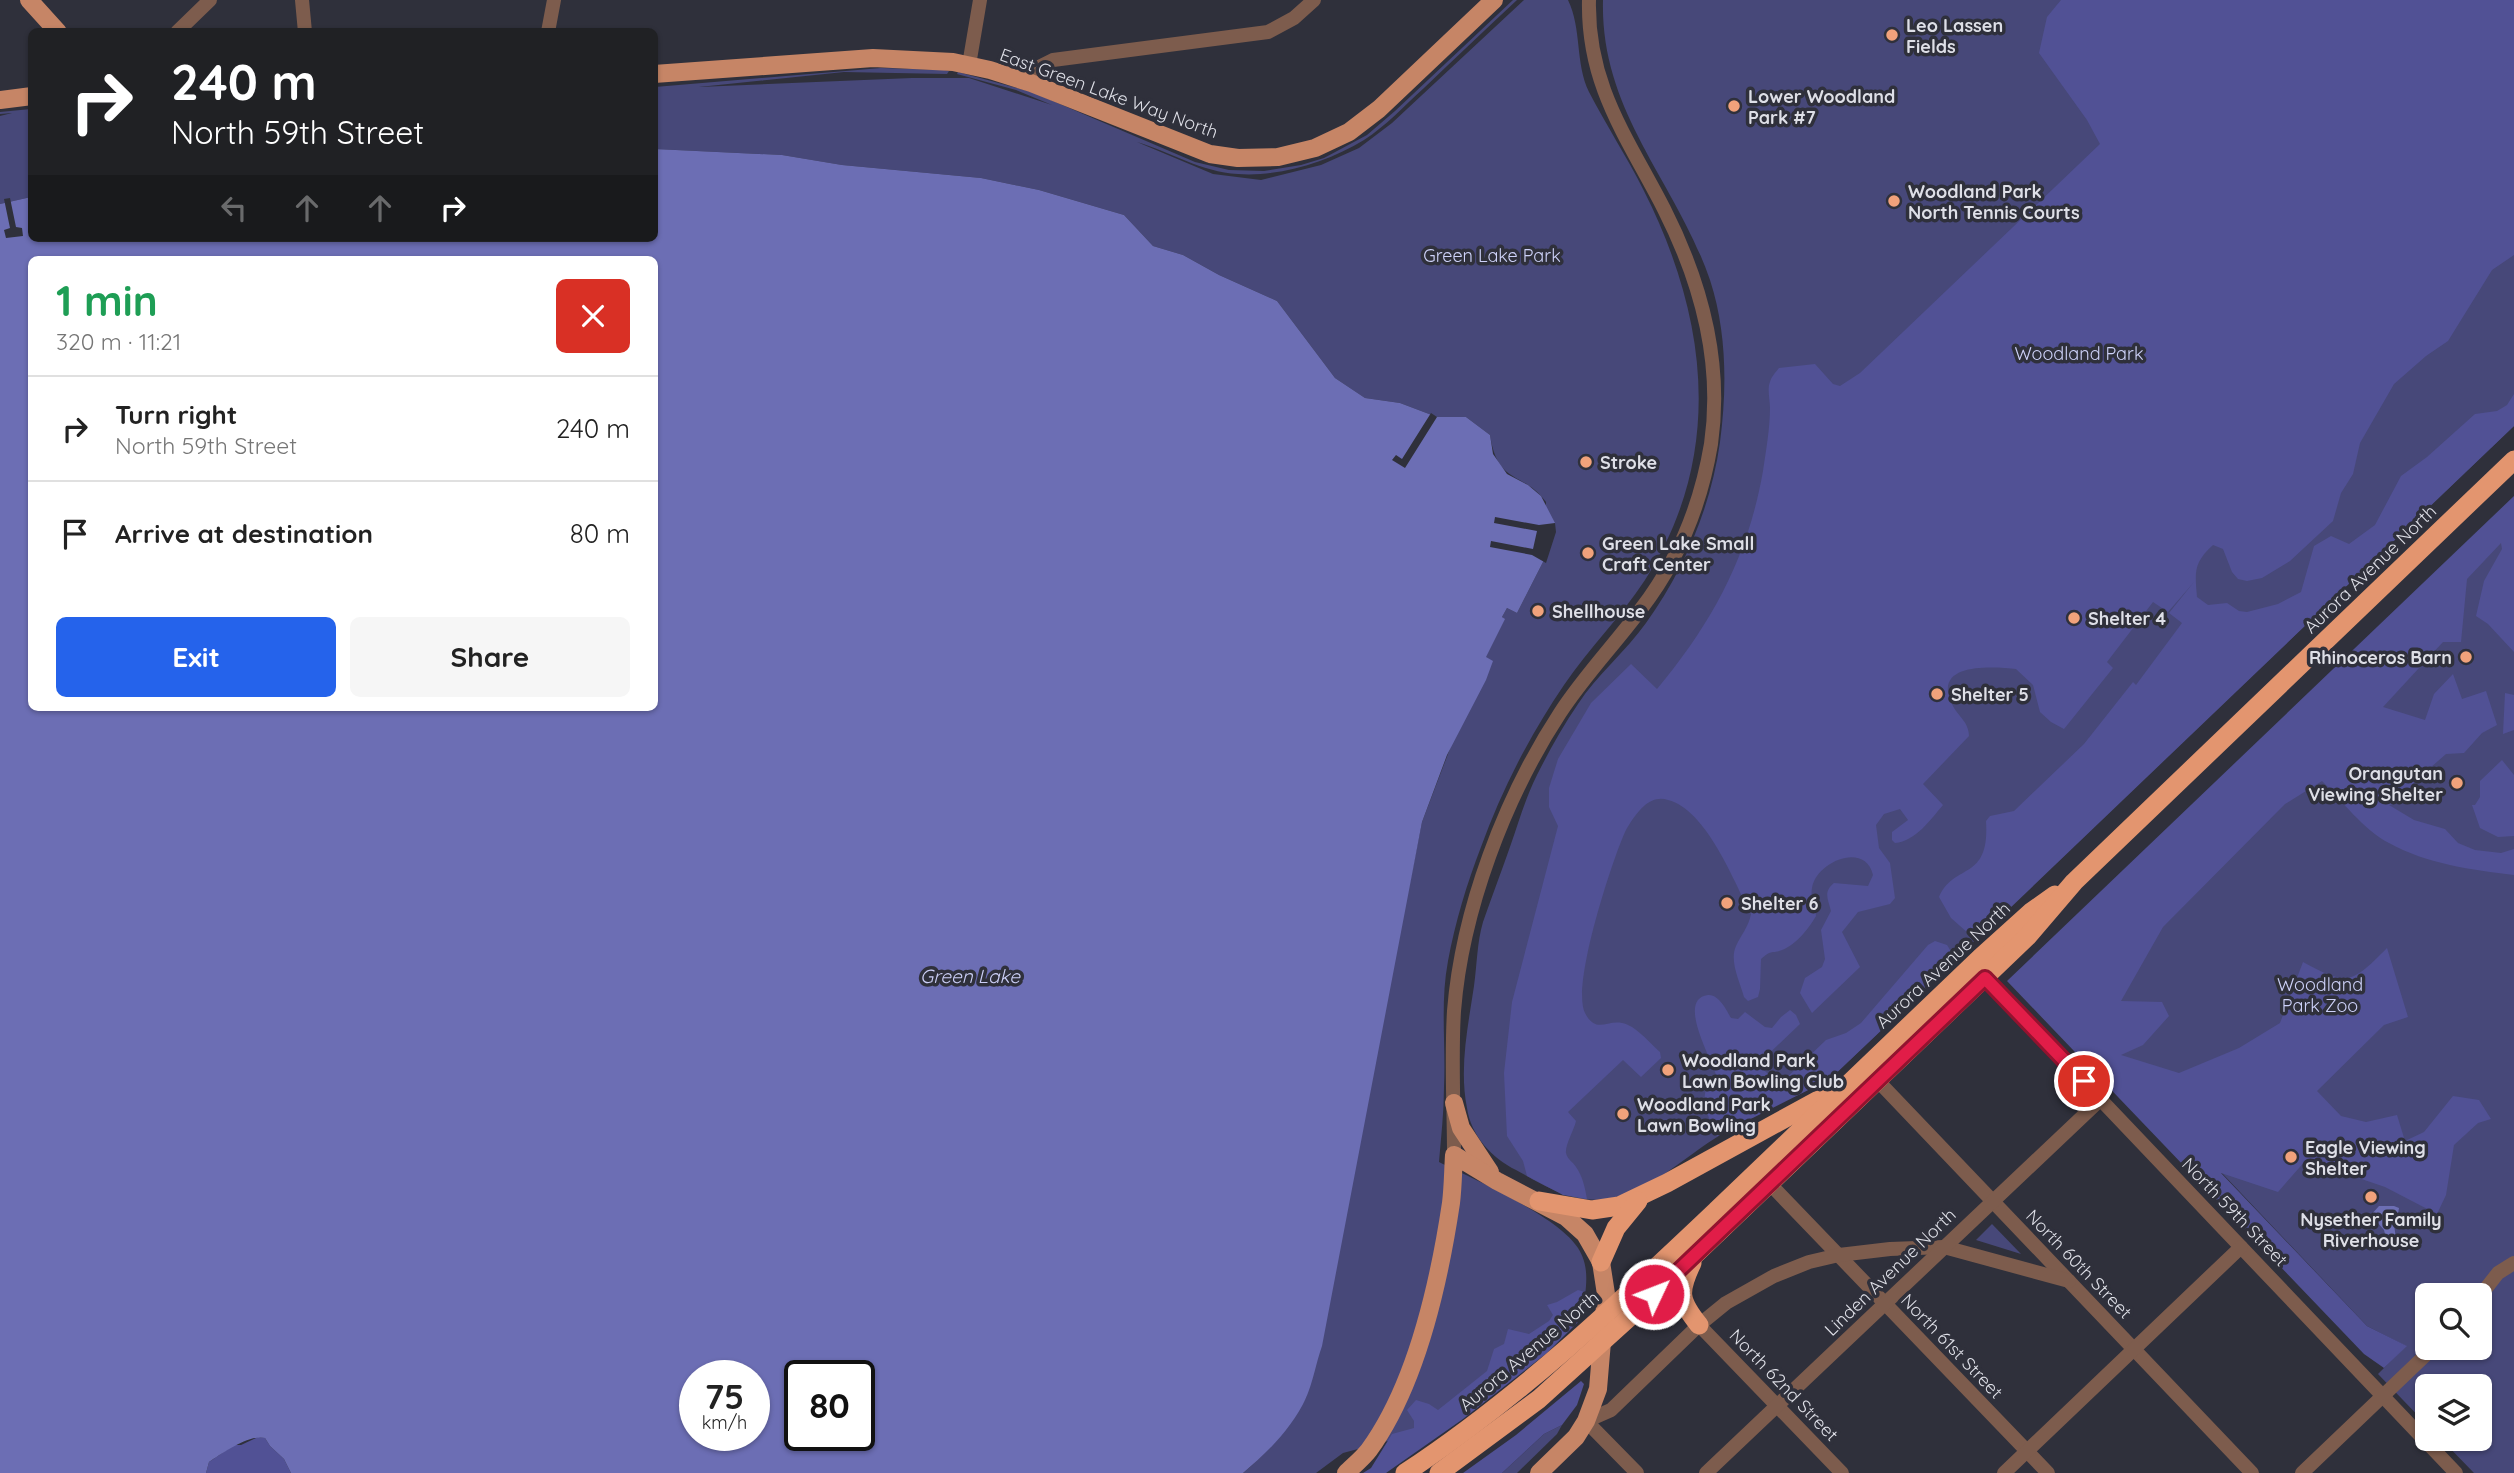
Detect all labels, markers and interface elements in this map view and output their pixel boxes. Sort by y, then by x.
place label: Leo Lassen Fields [1906,14,2003,58]
marker: Leo Lassen Fields [1884,27,1900,43]
street label: East Green Lake Way North [997,43,1221,143]
text: 240 m [171,51,317,112]
icon: right [56,56,147,147]
place label: Lower Woodland Park #7 [1748,85,1895,129]
marker: Lower Woodland Park #7 [1726,98,1742,114]
text: North 59th Street [171,112,424,152]
place label: Woodland Park North Tennis Courts [1908,180,2080,224]
icon: left [215,189,253,227]
icon: ahead [288,189,326,227]
icon: ahead [361,189,399,227]
icon: right [434,189,472,227]
marker: Woodland Park North Tennis Courts [1886,193,1902,209]
park label: Green Lake Park [1423,244,1561,267]
text: 1 min [56,274,158,327]
button: close [556,279,630,353]
text: 320 m · 11:21 [56,327,181,356]
park label: Woodland Park [2014,342,2144,365]
text: Turn right [115,398,237,431]
icon: right [56,410,94,448]
text: 240 m [556,412,630,445]
text: North 59th Street [115,431,297,460]
place label: Stroke [1600,451,1657,474]
marker: Stroke [1578,454,1594,470]
street label: Aurora Avenue North [2299,500,2441,638]
icon: arrive [56,515,94,553]
text: Arrive at destination [115,517,373,550]
text: 80 m [570,517,630,550]
place label: Green Lake Small Craft Center [1602,532,1754,576]
marker: Green Lake Small Craft Center [1580,545,1596,561]
place label: Shellhouse [1552,600,1645,623]
marker: Shellhouse [1530,603,1546,619]
place label: Shelter 4 [2088,607,2166,630]
marker: Shelter 4 [2066,610,2082,626]
button: Exit [56,617,336,697]
button: Share [350,617,630,697]
place label: Rhinoceros Barn [2309,646,2452,669]
marker: Rhinoceros Barn [2458,649,2474,665]
place label: Shelter 5 [1951,683,2029,706]
marker: Shelter 5 [1929,686,1945,702]
place label: Orangutan Viewing Shelter [2308,762,2443,806]
marker: Orangutan Viewing Shelter [2449,775,2465,791]
place label: Shelter 6 [1741,892,1818,915]
marker: Shelter 6 [1719,895,1735,911]
street label: Aurora Avenue North [1871,897,2015,1033]
water label: Green Lake [920,964,1021,988]
park label: Woodland Park Zoo [2277,973,2363,1017]
place label: Woodland Park Lawn Bowling Club [1682,1049,1844,1093]
pin [2054,1051,2114,1111]
marker: Woodland Park Lawn Bowling Club [1660,1062,1676,1078]
icon: arrive [2065,1062,2103,1100]
place label: Woodland Park Lawn Bowling [1637,1093,1771,1137]
marker: Woodland Park Lawn Bowling [1615,1106,1631,1122]
place label: Eagle Viewing Shelter [2305,1136,2426,1180]
marker: Eagle Viewing Shelter [2283,1149,2299,1165]
street label: North 59th Street [2177,1153,2293,1271]
marker: Nysether Family Riverhouse [2363,1189,2379,1205]
street label: Linden Avenue North [1819,1203,1961,1341]
street label: North 60th Street [2021,1205,2137,1323]
place label: Nysether Family Riverhouse [2300,1208,2442,1252]
position arrow [1617,1257,1691,1331]
map controls [2415,1283,2492,1451]
button: search [2415,1283,2492,1360]
street label: Aurora Avenue North [1454,1286,1604,1416]
street label: North 61st Street [1896,1289,2008,1403]
street label: North 62nd Street [1725,1324,1843,1446]
speed limit sign: 80 [784,1360,875,1451]
text: 75 [705,1374,744,1418]
button: layers [2415,1374,2492,1451]
text: km/h [702,1411,747,1434]

